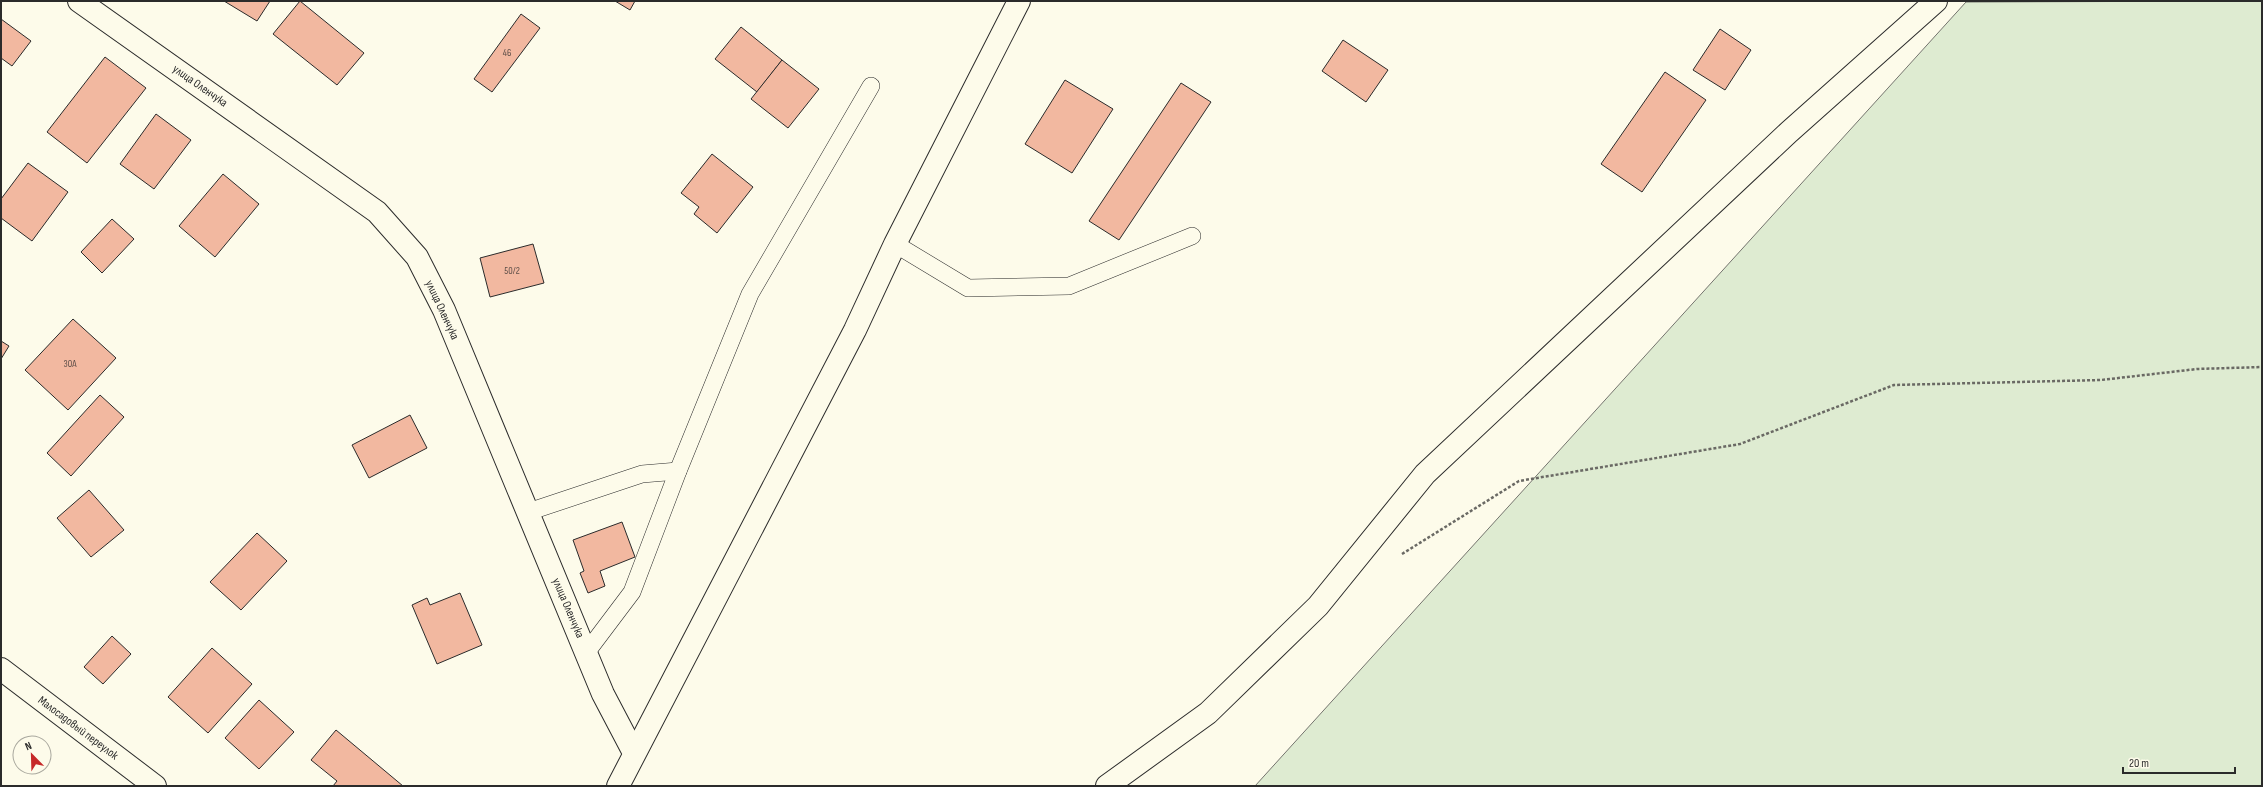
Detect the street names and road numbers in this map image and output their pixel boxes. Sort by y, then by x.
street label: улица Оленчука [170,62,231,111]
street label: улица Оленчука [422,278,462,342]
street label: улица Оленчука [549,576,588,641]
street label: Малосадовый переулок [35,693,122,763]

